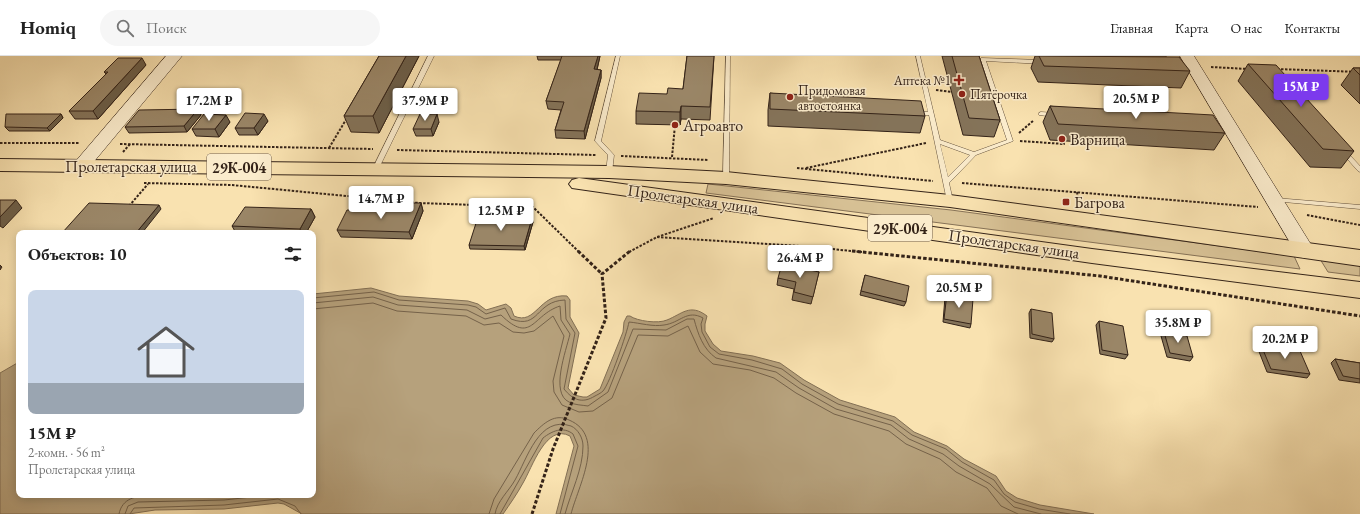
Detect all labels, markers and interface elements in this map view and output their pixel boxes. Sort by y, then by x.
search box [100,10,380,46]
text: Homiq [20,15,76,40]
icon: search [114,17,136,39]
text: Поиск [146,18,187,37]
text: Главная [1110,19,1153,37]
text: Карта [1175,19,1208,37]
text: О нас [1230,19,1262,37]
text: Контакты [1284,19,1340,37]
place label: Аптека №1 [893,72,951,89]
pin: 15M ₽ [1273,74,1329,108]
marker: Аптека №1 [954,75,964,85]
text: 15M ₽ [1283,78,1319,95]
place label: Придомовая автостоянка [798,82,866,114]
place label: Пятёрочка [970,86,1028,103]
pin: 20.5M ₽ [1099,86,1173,120]
pin: 17.2M ₽ [172,88,246,122]
pin: 37.9M ₽ [388,88,462,122]
marker: Пятёрочка [957,89,967,99]
text: 20.5M ₽ [1113,90,1159,107]
text: 17.2M ₽ [186,92,232,109]
text: 37.9M ₽ [402,92,448,109]
marker: Придомовая автостоянка [785,92,795,102]
place label: Агроавто [682,115,743,136]
marker: Агроавто [670,120,680,130]
place label: Варница [1070,129,1126,150]
marker: Варница [1057,134,1067,144]
road number: 29К-004 [207,154,271,180]
street label: Пролетарская улица [65,156,198,177]
street label: Пролетарская улица [626,179,760,219]
pin: 14.7M ₽ [344,186,418,220]
text: 14.7M ₽ [358,190,404,207]
place label: Багрова [1074,192,1125,213]
marker: Багрова [1061,197,1071,207]
pin: 12.5M ₽ [464,198,538,232]
text: 12.5M ₽ [478,202,524,219]
road number: 29К-004 [868,215,932,241]
street label: Пролетарская улица [947,224,1081,264]
text: Объектов: 10 [28,243,127,265]
icon: filters [282,243,304,265]
pin: 26.4M ₽ [763,245,837,279]
text: 26.4M ₽ [777,249,823,266]
pin: 20.5M ₽ [922,275,996,309]
text: 20.5M ₽ [936,279,982,296]
pin: 35.8M ₽ [1141,310,1215,344]
text: 35.8M ₽ [1155,314,1201,331]
icon: home [130,316,202,388]
pin: 20.2M ₽ [1248,326,1322,360]
text: 20.2M ₽ [1262,330,1308,347]
text: 15M ₽ [28,422,76,444]
text: 2-комн. · 56 m² [28,444,105,461]
text: Пролетарская улица [28,461,135,478]

